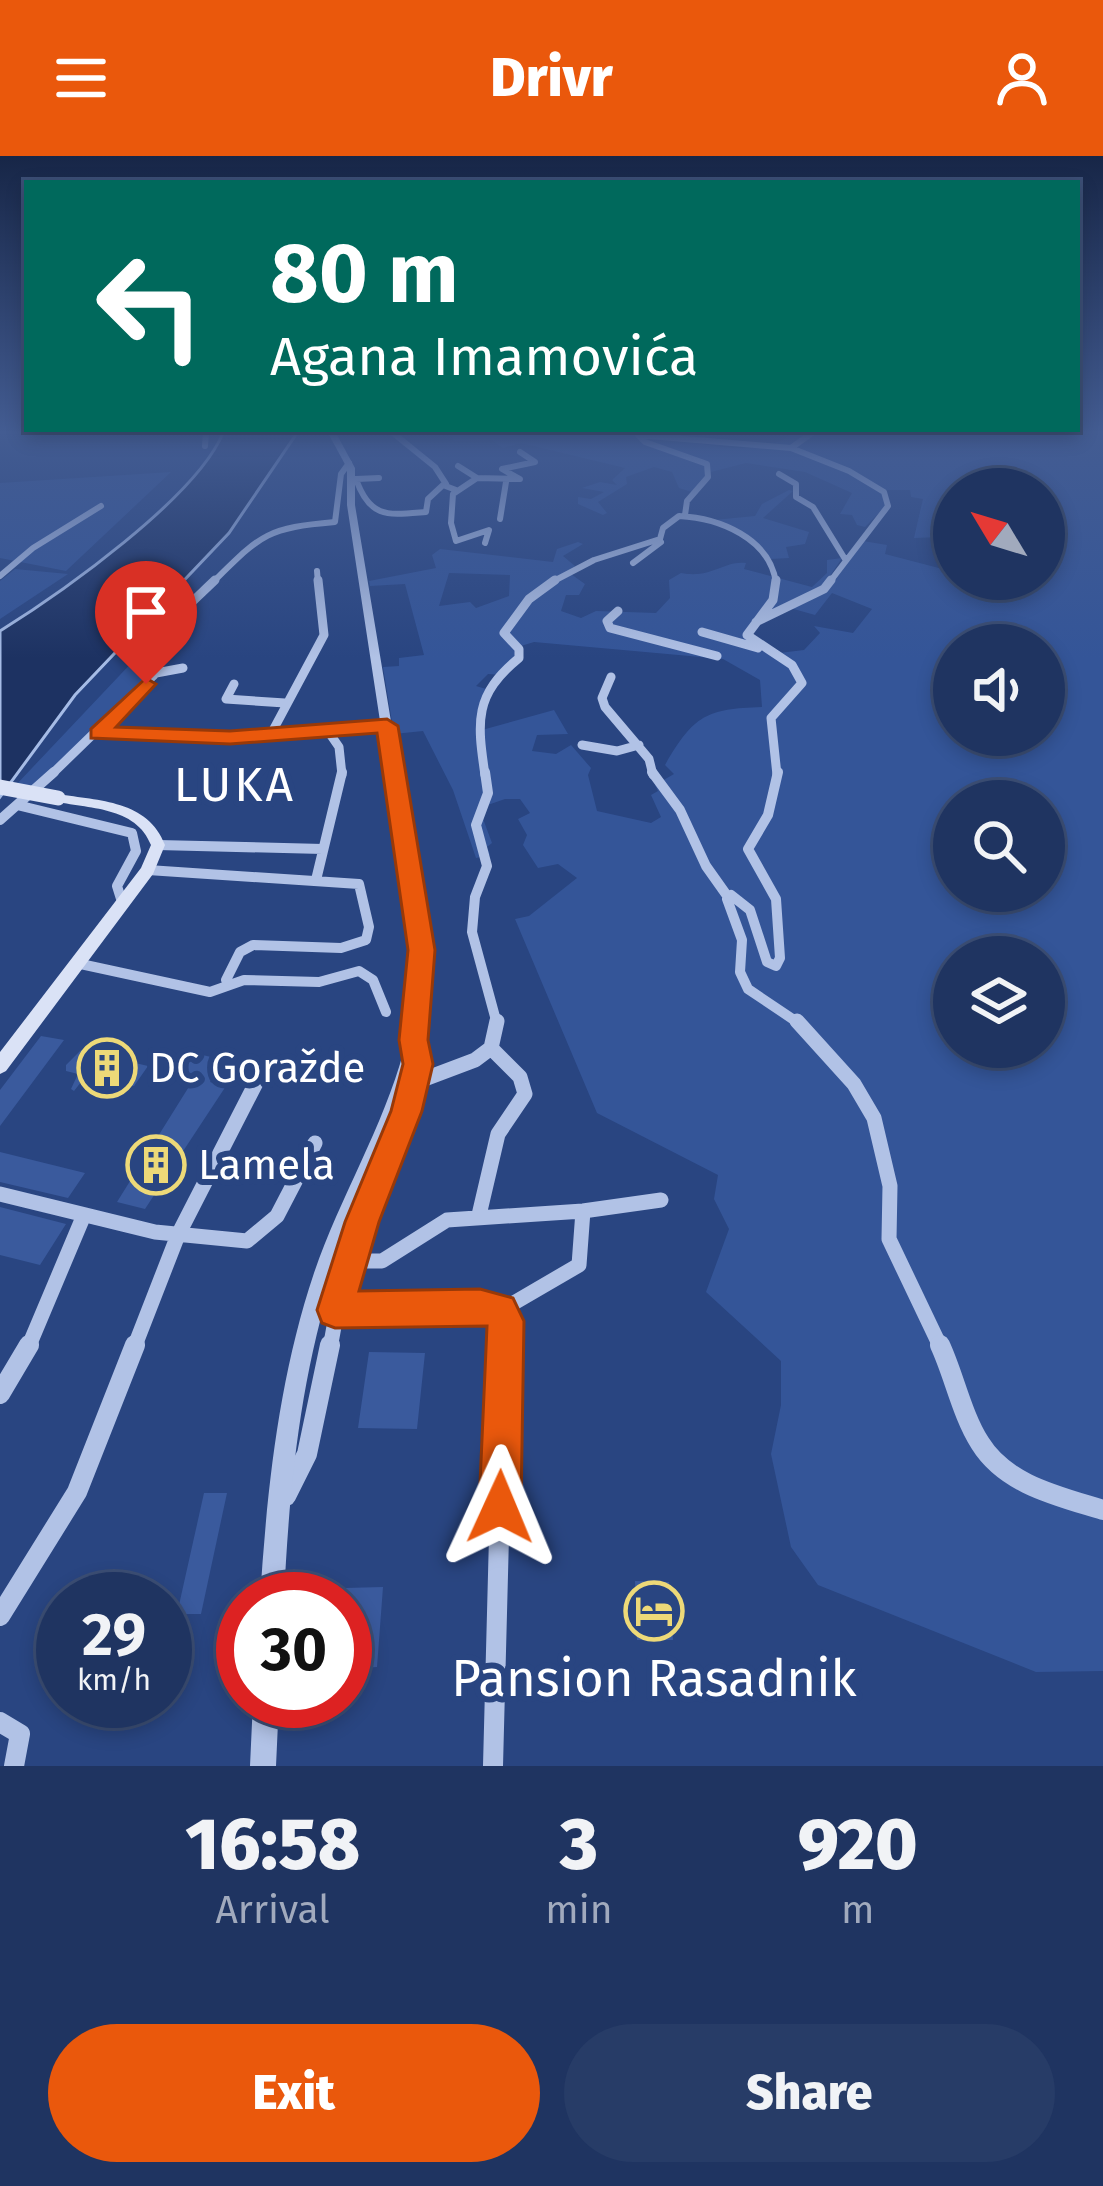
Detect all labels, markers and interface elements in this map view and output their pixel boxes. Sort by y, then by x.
icon: menu [48,45,114,111]
icon: person [989,45,1055,111]
text: Drivr [490,46,613,110]
text: 80 m [270,223,459,324]
icon: left [72,228,228,384]
text: Agana Imamovića [270,325,698,389]
north arrow [933,468,1065,600]
map controls [933,468,1065,1068]
pin [95,561,197,684]
icon: arrive [113,579,179,645]
button: sound [933,624,1065,756]
district label: LUKA [174,756,296,814]
button: search [933,780,1065,912]
button: layers [933,936,1065,1068]
building icon: DC Goražde [76,1037,138,1099]
place label: DC Goražde [149,1043,365,1093]
building icon: Lamela [125,1134,187,1196]
place label: Lamela [198,1140,335,1190]
position arrow [437,1444,563,1570]
speed limit sign: 30 [216,1572,372,1728]
hotel icon: Pansion Rasadnik [623,1580,685,1642]
text: 29 [82,1599,146,1671]
place label: Pansion Rasadnik [451,1648,858,1710]
text: km/h [77,1662,151,1698]
text: 16:58 [185,1802,360,1888]
text: 3 [560,1802,598,1888]
text: 920 [798,1802,918,1888]
text: Arrival [216,1887,330,1933]
text: min [545,1887,613,1933]
text: m [841,1887,875,1933]
button: Exit [48,2024,540,2162]
button: Share [564,2024,1055,2162]

